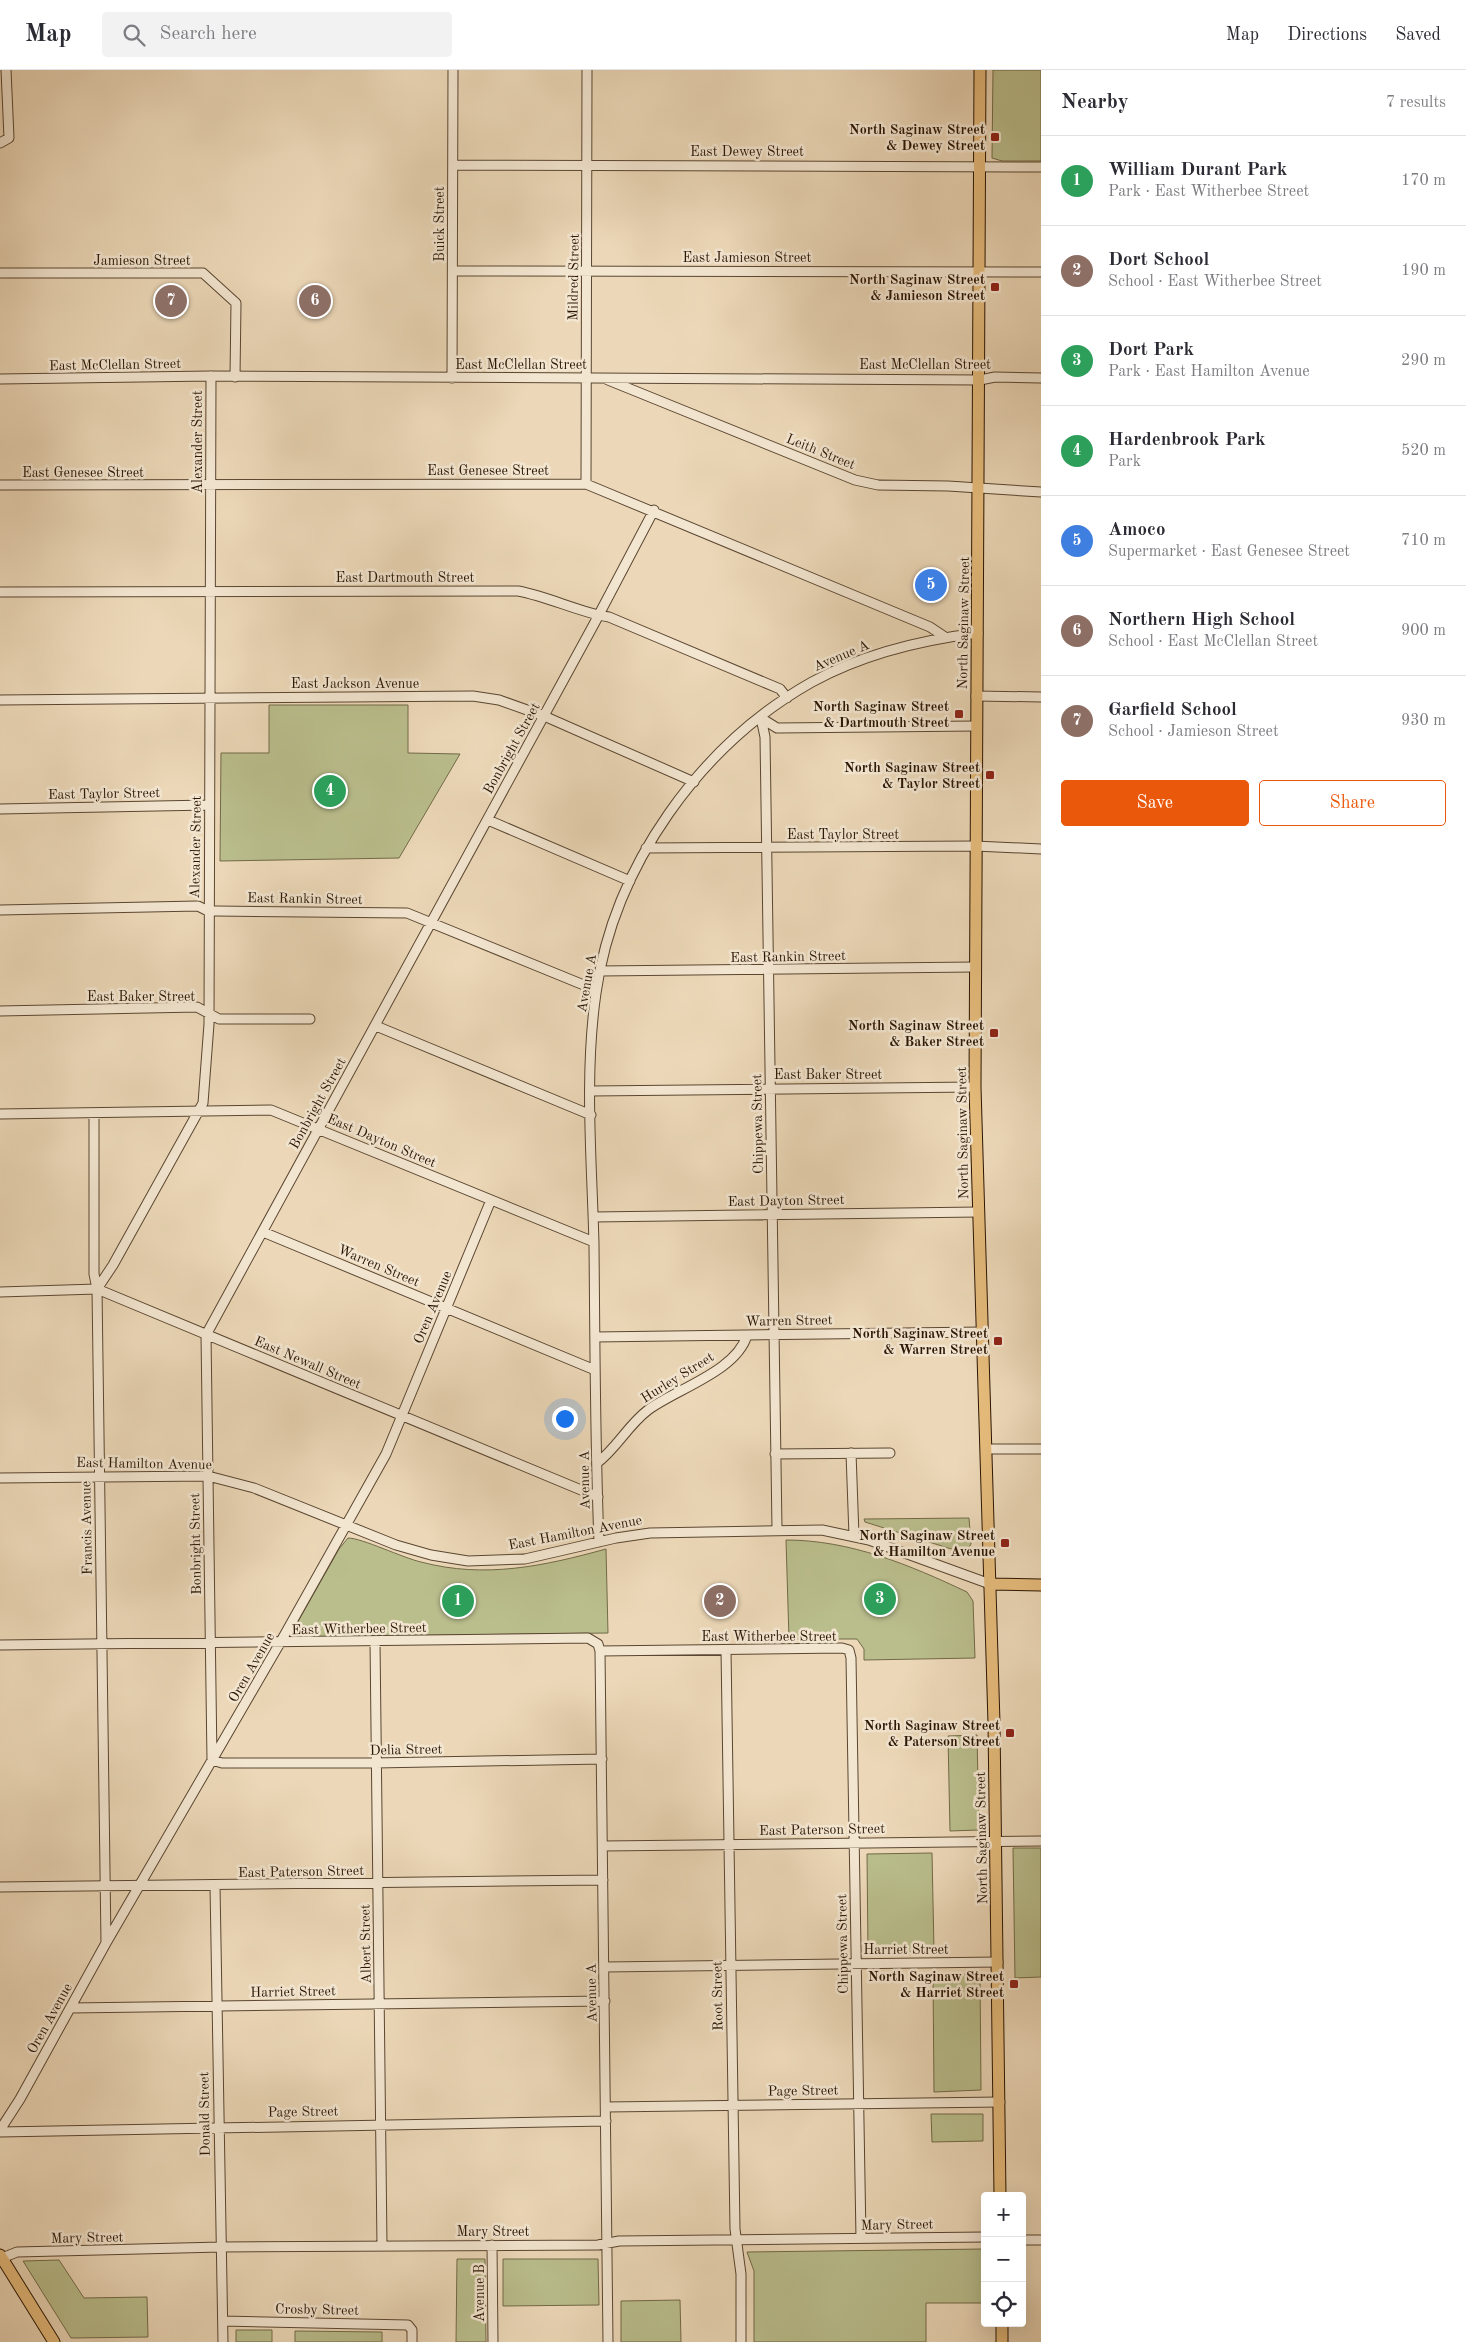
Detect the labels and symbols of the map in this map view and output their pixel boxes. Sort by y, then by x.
place label: North Saginaw Street & Dewey Street [849,123,985,153]
marker: North Saginaw Street & Dewey Street [989,131,1001,143]
street label: East Dewey Street [690,145,804,159]
street label: Buick Street [433,186,447,262]
street label: Mildred Street [566,233,582,321]
street label: East Jamieson Street [683,251,812,265]
street label: Jamieson Street [93,254,191,268]
place label: North Saginaw Street & Jamieson Street [849,273,985,303]
marker: North Saginaw Street & Jamieson Street [989,281,1001,293]
pin: 7 [155,282,187,320]
pin: 6 [299,282,331,320]
street label: East McClellan Street [49,357,181,373]
street label: East McClellan Street [455,358,587,372]
street label: East McClellan Street [859,358,991,372]
street label: Alexander Street [191,390,205,494]
street label: Leith Street [784,432,857,472]
street label: East Genesee Street [427,464,549,478]
street label: East Genesee Street [22,466,144,480]
street label: North Saginaw Street [956,556,972,690]
pin: 5 [915,566,947,604]
street label: East Dartmouth Street [335,571,475,585]
street label: Avenue A [811,638,872,674]
street label: East Jackson Avenue [291,677,419,691]
street label: Bonbright Street [481,700,543,796]
place label: North Saginaw Street & Dartmouth Street [813,700,949,730]
marker: North Saginaw Street & Dartmouth Street [953,708,965,720]
place label: North Saginaw Street & Taylor Street [844,761,980,791]
marker: North Saginaw Street & Taylor Street [984,769,996,781]
pin: 4 [314,772,346,810]
street label: East Taylor Street [48,786,160,802]
street label: Alexander Street [188,795,204,899]
street label: East Taylor Street [787,828,899,842]
street label: East Rankin Street [247,891,363,907]
street label: East Rankin Street [730,949,846,965]
street label: Avenue A [575,953,599,1013]
street label: East Baker Street [87,990,195,1004]
place label: North Saginaw Street & Baker Street [848,1019,984,1049]
marker: North Saginaw Street & Baker Street [988,1027,1000,1039]
street label: Bonbright Street [287,1055,349,1151]
street label: North Saginaw Street [955,1066,971,1200]
street label: East Baker Street [774,1068,882,1082]
street label: Chippewa Street [750,1074,766,1174]
street label: East Dayton Street [325,1112,438,1170]
street label: East Dayton Street [727,1193,845,1209]
street label: Warren Street [336,1242,422,1289]
street label: Oren Avenue [411,1269,455,1346]
street label: Warren Street [745,1313,833,1329]
place label: North Saginaw Street & Warren Street [852,1327,988,1357]
street label: East Newall Street [252,1334,363,1392]
marker: North Saginaw Street & Warren Street [992,1335,1004,1347]
street label: Hurley Street [639,1350,716,1406]
your location [552,1406,578,1432]
street label: Avenue A [577,1450,593,1510]
street label: East Hamilton Avenue [76,1456,212,1472]
street label: Francis Avenue [79,1481,95,1575]
street label: Bonbright Street [188,1493,204,1595]
street label: East Hamilton Avenue [507,1513,643,1553]
place label: North Saginaw Street & Hamilton Avenue [859,1529,995,1559]
marker: North Saginaw Street & Hamilton Avenue [999,1537,1011,1549]
pin: 3 [864,1580,896,1618]
pin: 1 [442,1582,474,1620]
pin: 2 [704,1582,736,1620]
street label: East Witherbee Street [291,1621,427,1637]
street label: Oren Avenue [226,1630,277,1705]
street label: East Witherbee Street [701,1630,837,1644]
place label: North Saginaw Street & Paterson Street [864,1719,1000,1749]
marker: North Saginaw Street & Paterson Street [1004,1727,1016,1739]
street label: Delia Street [369,1742,443,1758]
street label: North Saginaw Street [974,1771,990,1905]
street label: East Paterson Street [759,1822,885,1838]
street label: East Paterson Street [238,1864,364,1880]
street label: Chippewa Street [835,1894,851,1994]
street label: Albert Street [358,1904,374,1984]
street label: Harriet Street [863,1943,949,1957]
street label: Root Street [710,1961,726,2031]
street label: Avenue A [584,1963,600,2023]
place label: North Saginaw Street & Harriet Street [868,1970,1004,2000]
marker: North Saginaw Street & Harriet Street [1008,1978,1020,1990]
street label: Oren Avenue [25,1981,75,2056]
street label: Harriet Street [250,1984,336,2000]
street label: Donald Street [197,2072,213,2156]
street label: Page Street [767,2083,839,2099]
street label: Page Street [267,2104,339,2120]
street label: Mary Street [860,2217,934,2233]
street label: Mary Street [457,2225,530,2239]
street label: Mary Street [50,2230,124,2246]
street label: Avenue B [473,2264,487,2322]
street label: Crosby Street [275,2302,359,2318]

